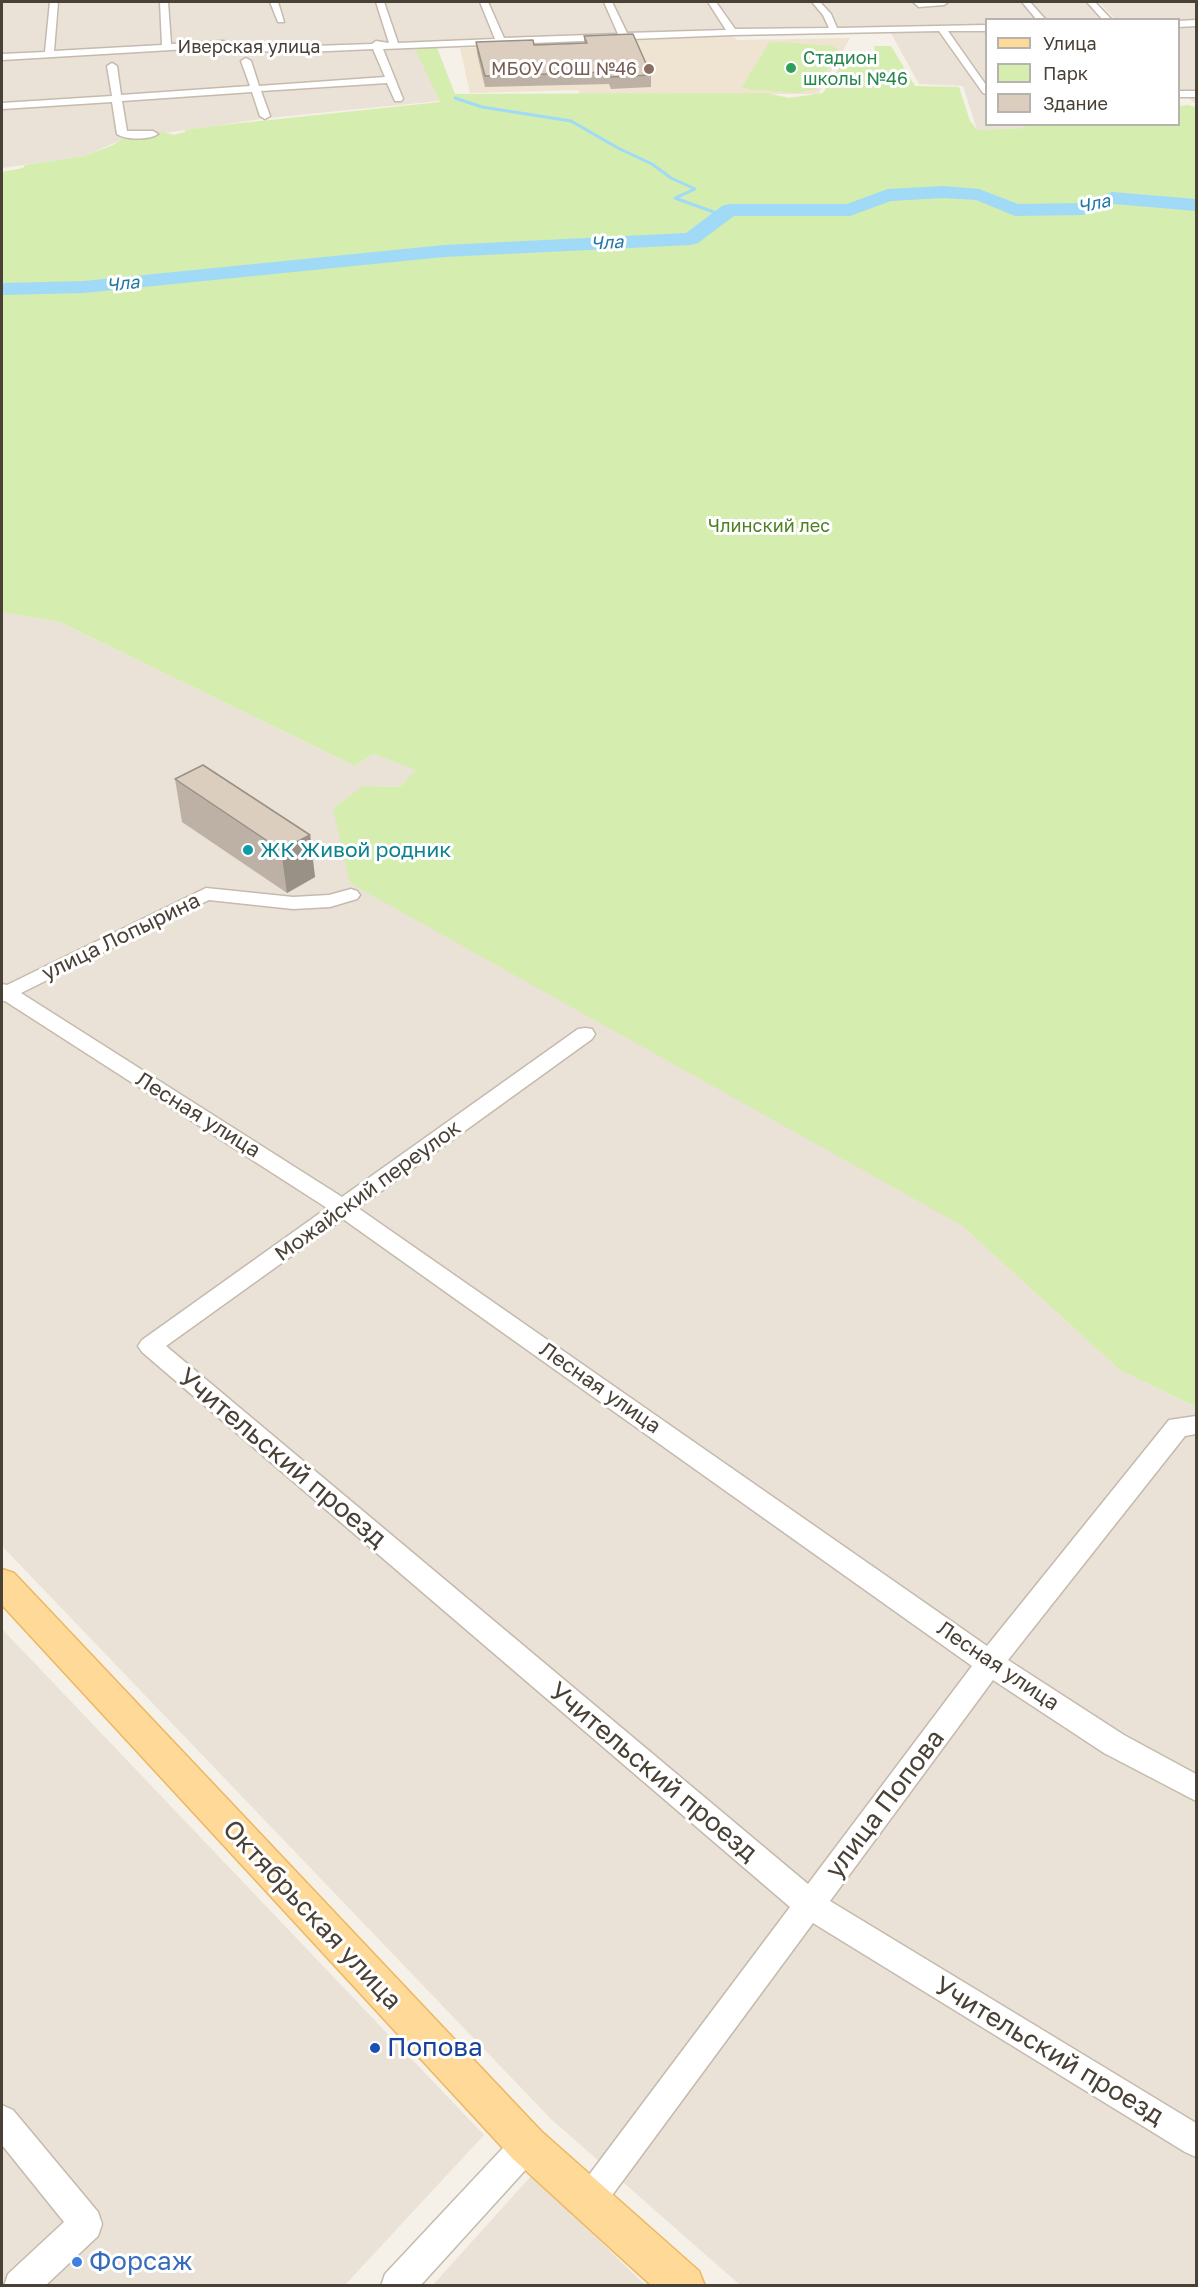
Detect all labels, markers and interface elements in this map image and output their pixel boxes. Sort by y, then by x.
legend [985,18,1180,126]
text: Улица [1043,32,1097,54]
street label: Иверская улица [177,36,321,58]
place label: Стадион школы №46 [803,47,908,90]
place label: МБОУ СОШ №46 [491,58,637,80]
marker: Стадион школы №46 [784,61,798,75]
marker: МБОУ СОШ №46 [642,62,656,76]
text: Парк [1043,62,1088,84]
text: Здание [1043,92,1108,114]
water label: Чла [1076,190,1112,218]
water label: Чла [590,231,624,255]
water label: Чла [106,272,140,296]
park label: Члинский лес [708,515,830,537]
place label: ЖК Живой родник [260,837,451,863]
marker: ЖК Живой родник [241,843,255,857]
street label: улица Лопырина [38,888,204,986]
street label: Лесная улица [131,1067,265,1163]
street label: Можайский переулок [270,1115,466,1267]
street label: Лесная улица [535,1337,665,1439]
street label: Учительский проезд [171,1362,393,1554]
street label: Лесная улица [932,1616,1064,1716]
street label: Учительский проезд [542,1676,764,1868]
street label: улица Попова [819,1723,951,1885]
street label: Октябрьская улица [216,1814,408,2016]
street label: Учительский проезд [928,1970,1170,2132]
place label: Попова [387,2032,483,2064]
marker: Попова [368,2041,382,2055]
place label: Форсаж [89,2246,193,2278]
marker: Форсаж [70,2255,84,2269]

